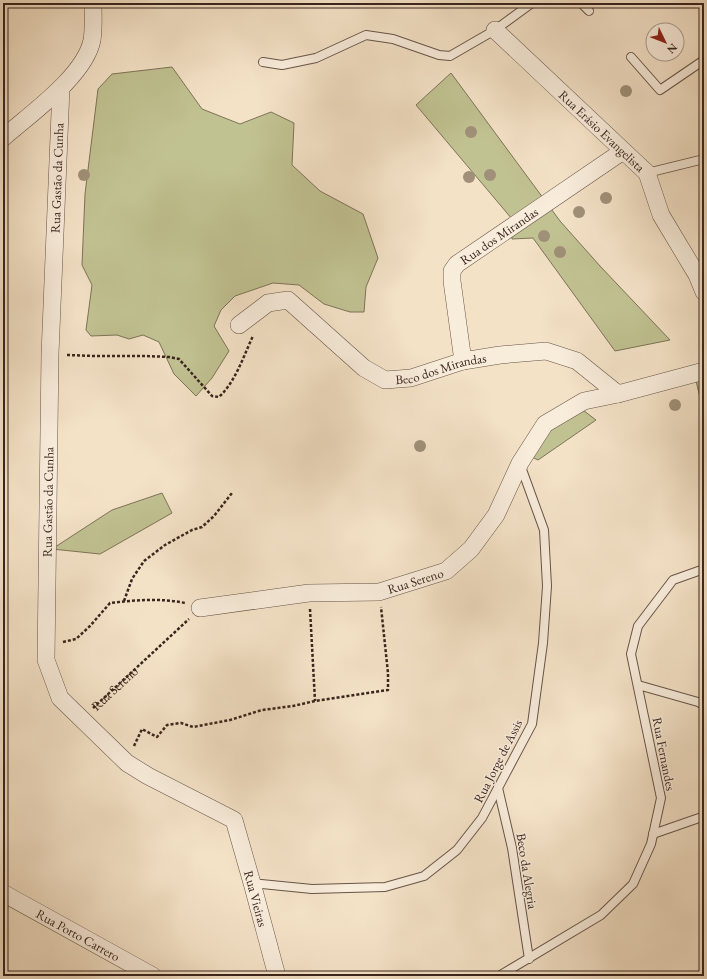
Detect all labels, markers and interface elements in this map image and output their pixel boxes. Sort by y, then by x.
north arrow [645,22,685,62]
text: N [664,41,680,57]
street label: Rua Erásio Evangelista [555,86,649,176]
street label: Rua Gastão da Cunha [47,122,67,233]
street label: Rua dos Mirandas [456,203,541,268]
street label: Beco dos Mirandas [395,349,487,388]
street label: Rua Gastão da Cunha [39,446,57,557]
street label: Rua Sereno [385,564,445,597]
street label: Rua Sereno [87,662,141,714]
street label: Rua Jorge de Assis [470,716,526,806]
street label: Rua Fernandes [649,716,679,792]
street label: Beco da Alegria [513,832,542,911]
street label: Rua Vieiras [240,868,272,929]
street label: Rua Porto Carrero [33,905,123,965]

